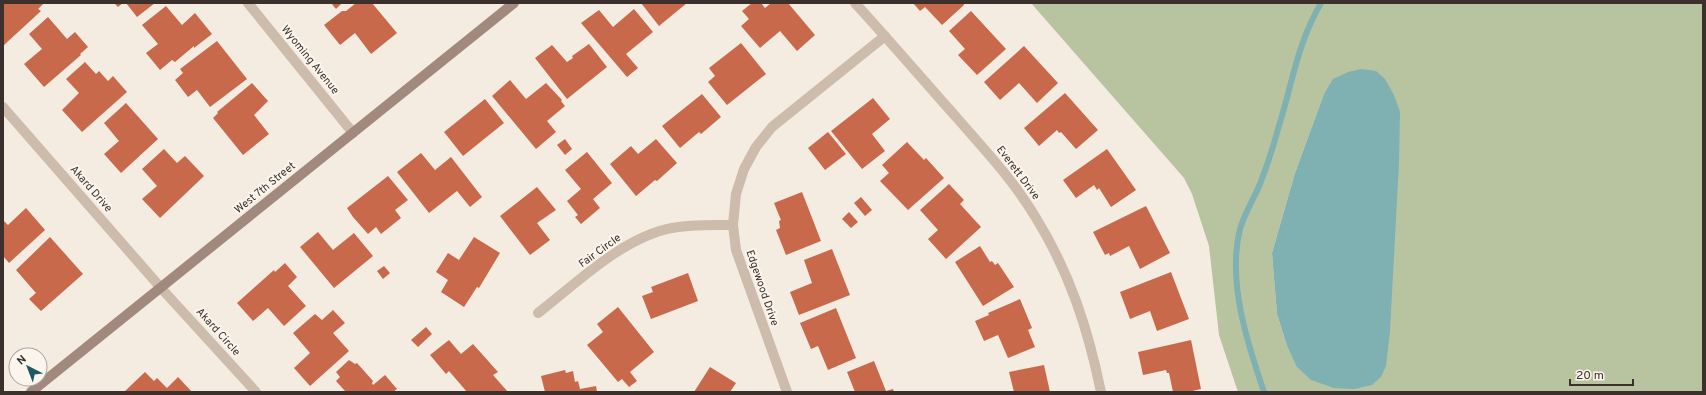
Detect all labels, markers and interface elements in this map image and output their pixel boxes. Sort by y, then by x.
street label: Wyoming Avenue [278,23,342,97]
street label: Everett Drive [993,143,1043,203]
street label: West 7th Street [232,159,298,217]
street label: Akard Drive [67,163,115,215]
street label: Fair Circle [576,231,624,271]
street label: Edgewood Drive [742,248,782,328]
street label: Akard Circle [193,305,243,359]
north arrow [8,347,48,387]
text: N [14,352,30,368]
scale bar [1570,361,1633,387]
text: 20 m [1576,368,1604,384]

